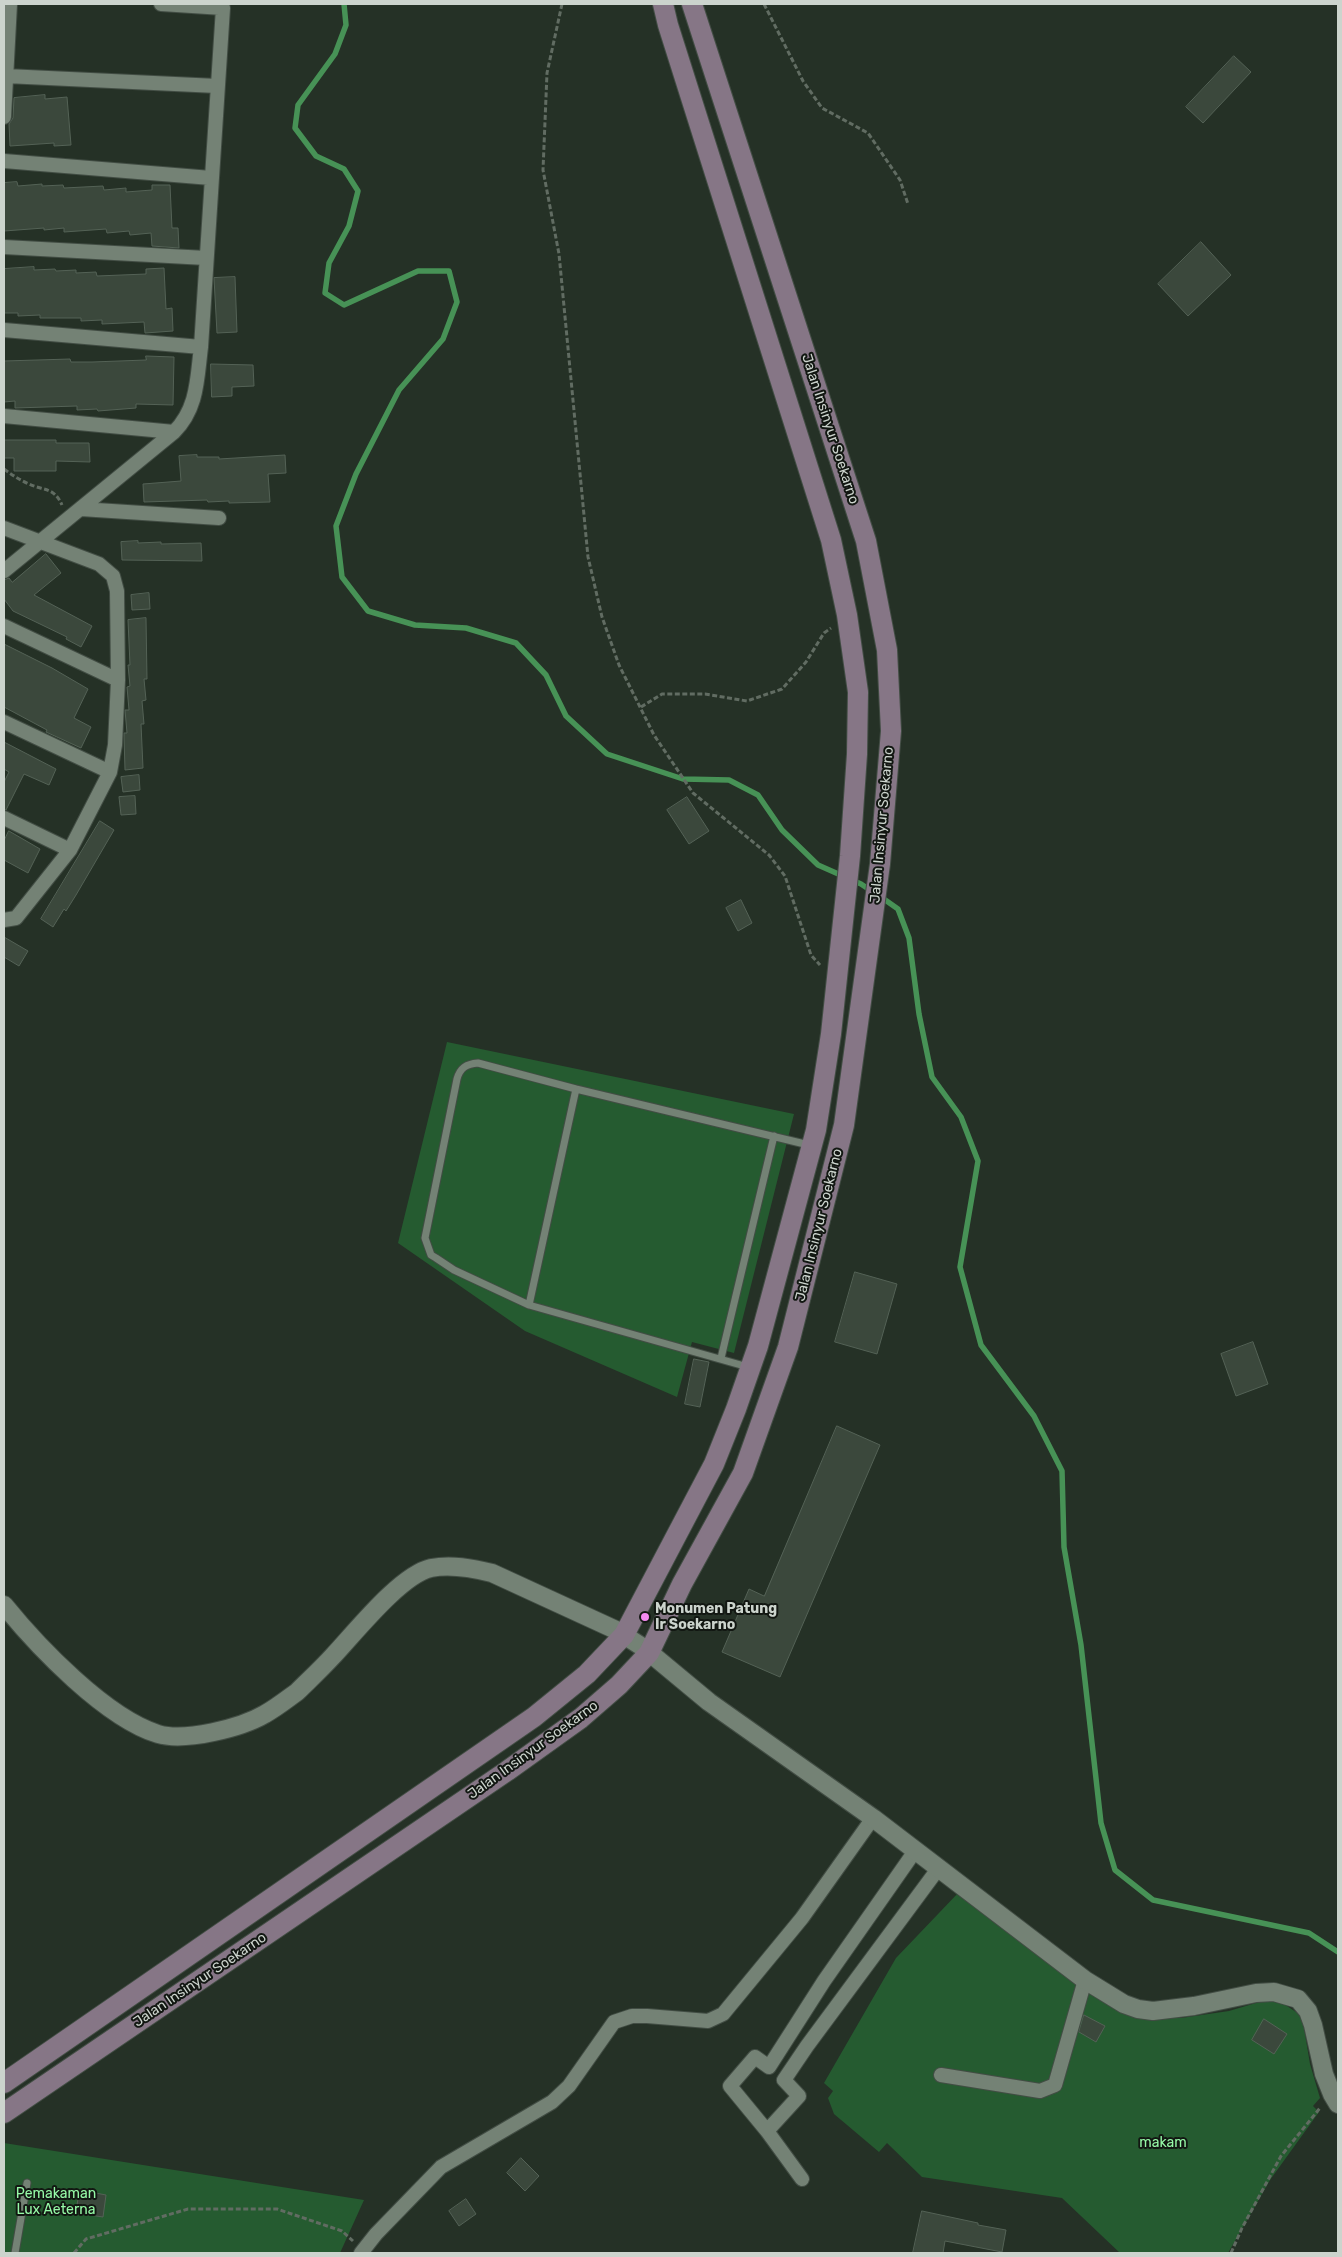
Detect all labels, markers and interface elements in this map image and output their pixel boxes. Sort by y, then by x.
street label: Jalan Insinyur Soekarno [798,352,862,506]
street label: Jalan Insinyur Soekarno [867,746,897,904]
street label: Jalan Insinyur Soekarno [792,1147,846,1303]
place label: Monumen Patung Ir Soekarno [655,1601,777,1634]
marker: Monumen Patung Ir Soekarno [639,1611,651,1623]
street label: Jalan Insinyur Soekarno [465,1697,601,1803]
street label: Jalan Insinyur Soekarno [130,1929,270,2031]
park label: makam [1139,2135,1187,2151]
park label: Pemakaman Lux Aeterna [16,2186,96,2218]

